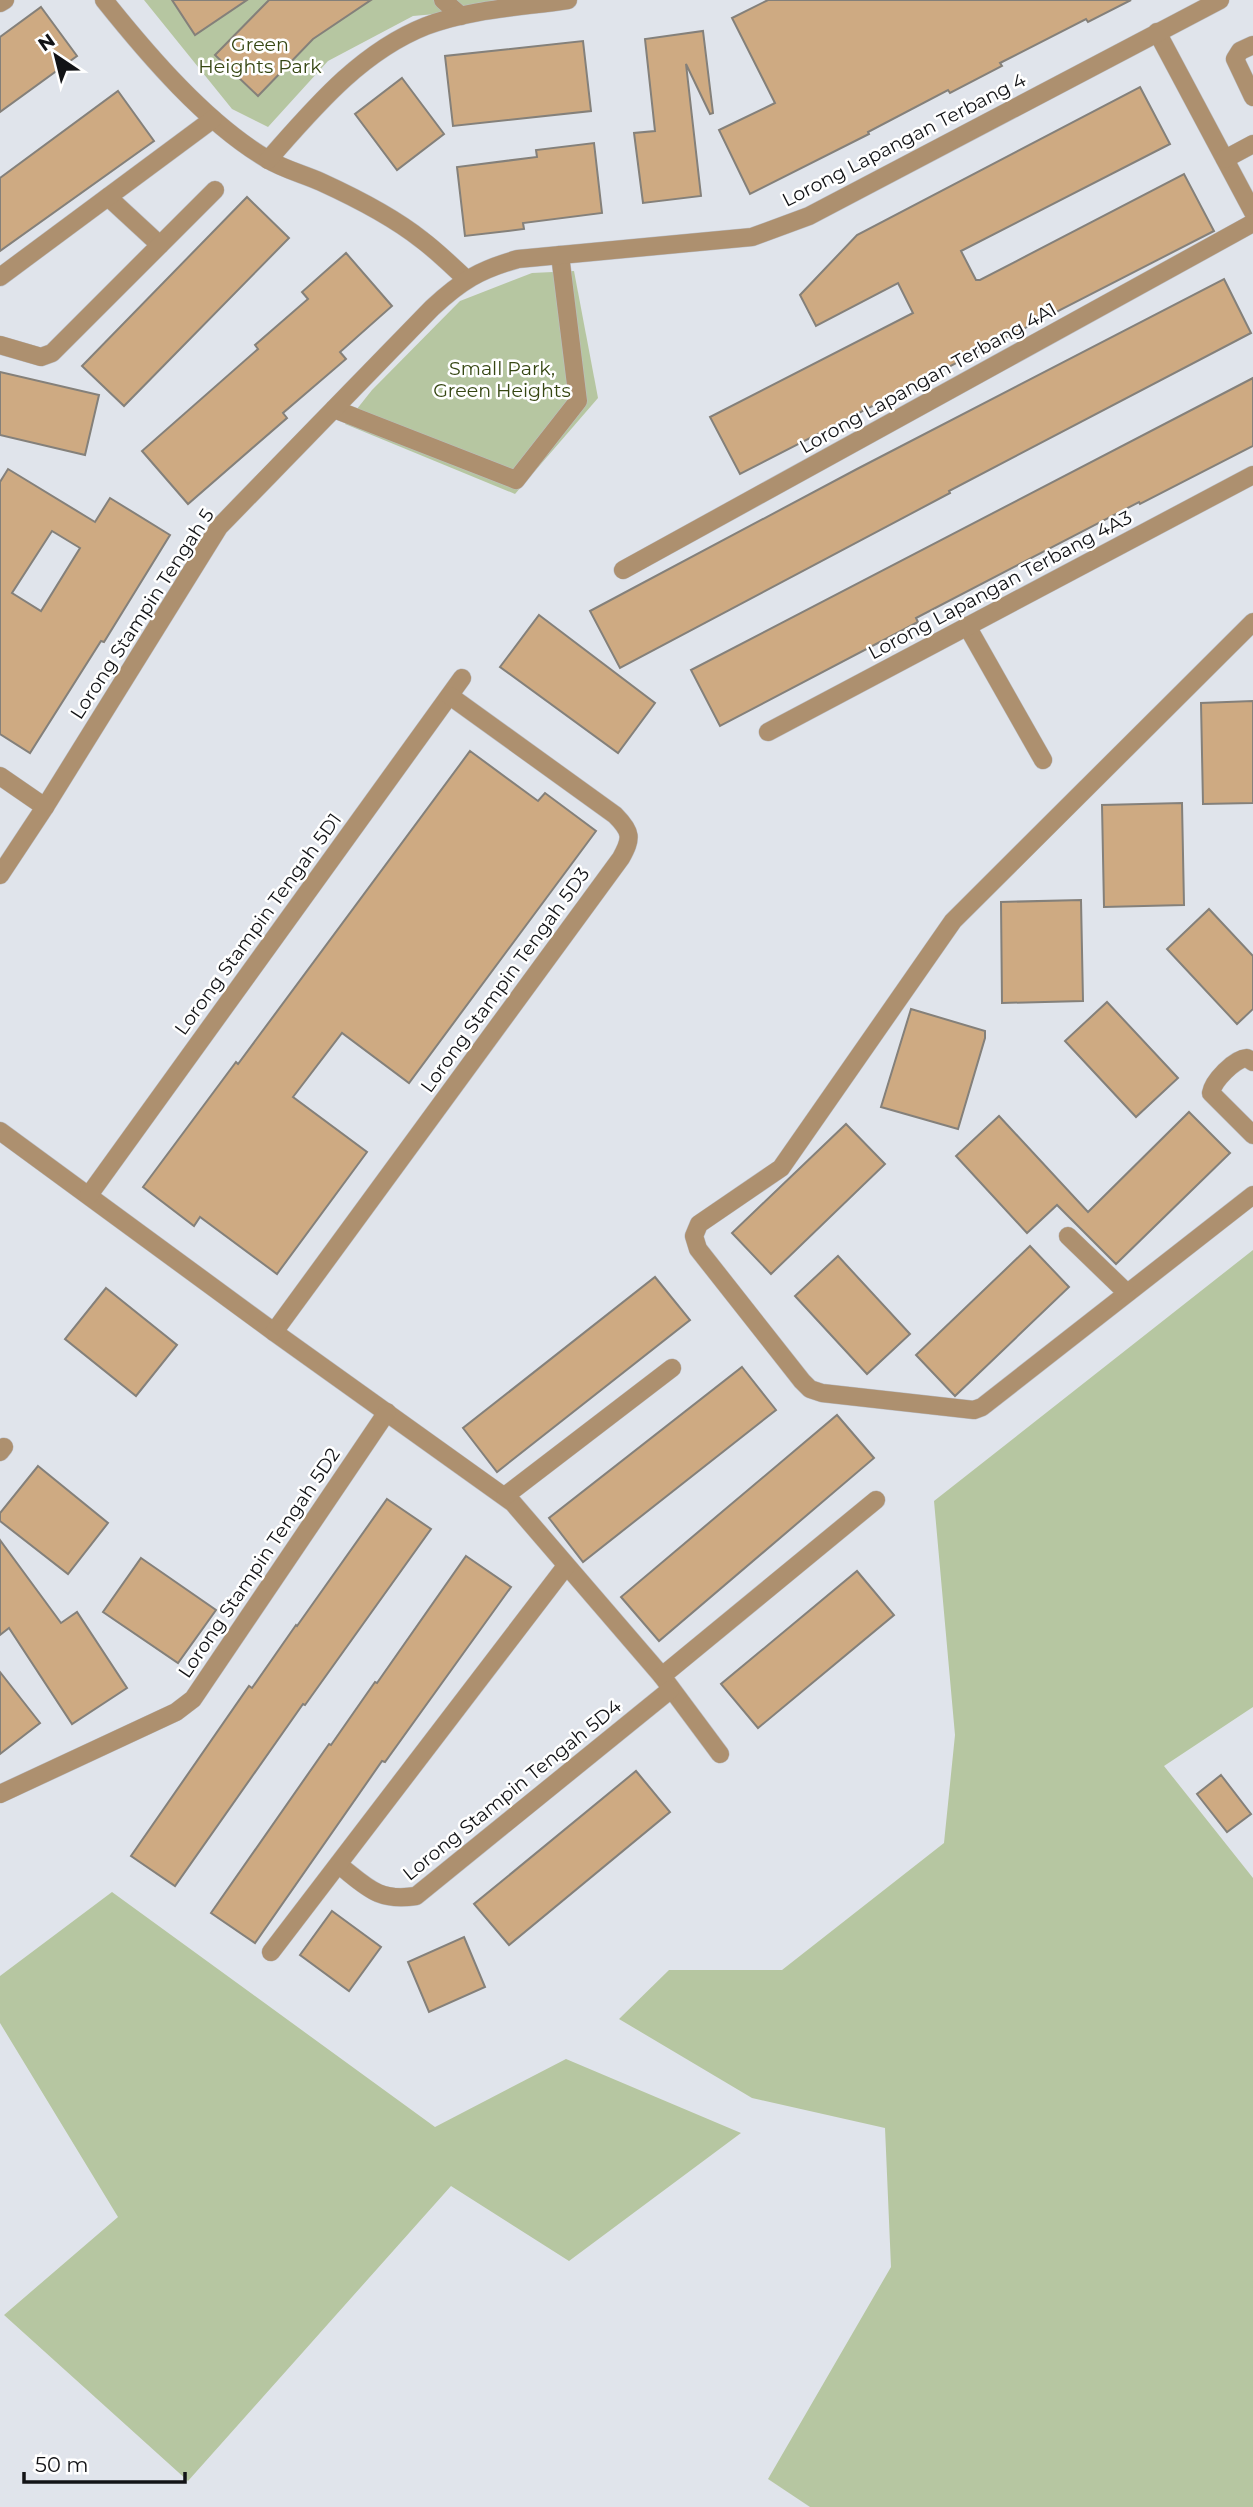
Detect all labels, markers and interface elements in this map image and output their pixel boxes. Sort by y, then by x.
north arrow [21,21,91,91]
text: N [34,29,59,56]
park label: Green Heights Park [198,33,322,78]
street label: Lorong Lapangan Terbang 4 [778,68,1030,212]
street label: Lorong Lapangan Terbang 4A1 [795,298,1061,458]
park label: Small Park, Green Heights [433,357,571,402]
street label: Lorong Stampin Tengah 5 [65,504,219,724]
street label: Lorong Lapangan Terbang 4A3 [864,506,1136,664]
street label: Lorong Stampin Tengah 5D1 [170,809,346,1039]
street label: Lorong Stampin Tengah 5D3 [416,863,594,1097]
street label: Lorong Stampin Tengah 5D2 [173,1443,345,1682]
street label: Lorong Stampin Tengah 5D4 [398,1694,626,1885]
scale bar [24,2440,186,2484]
text: 50 m [35,2452,89,2477]

